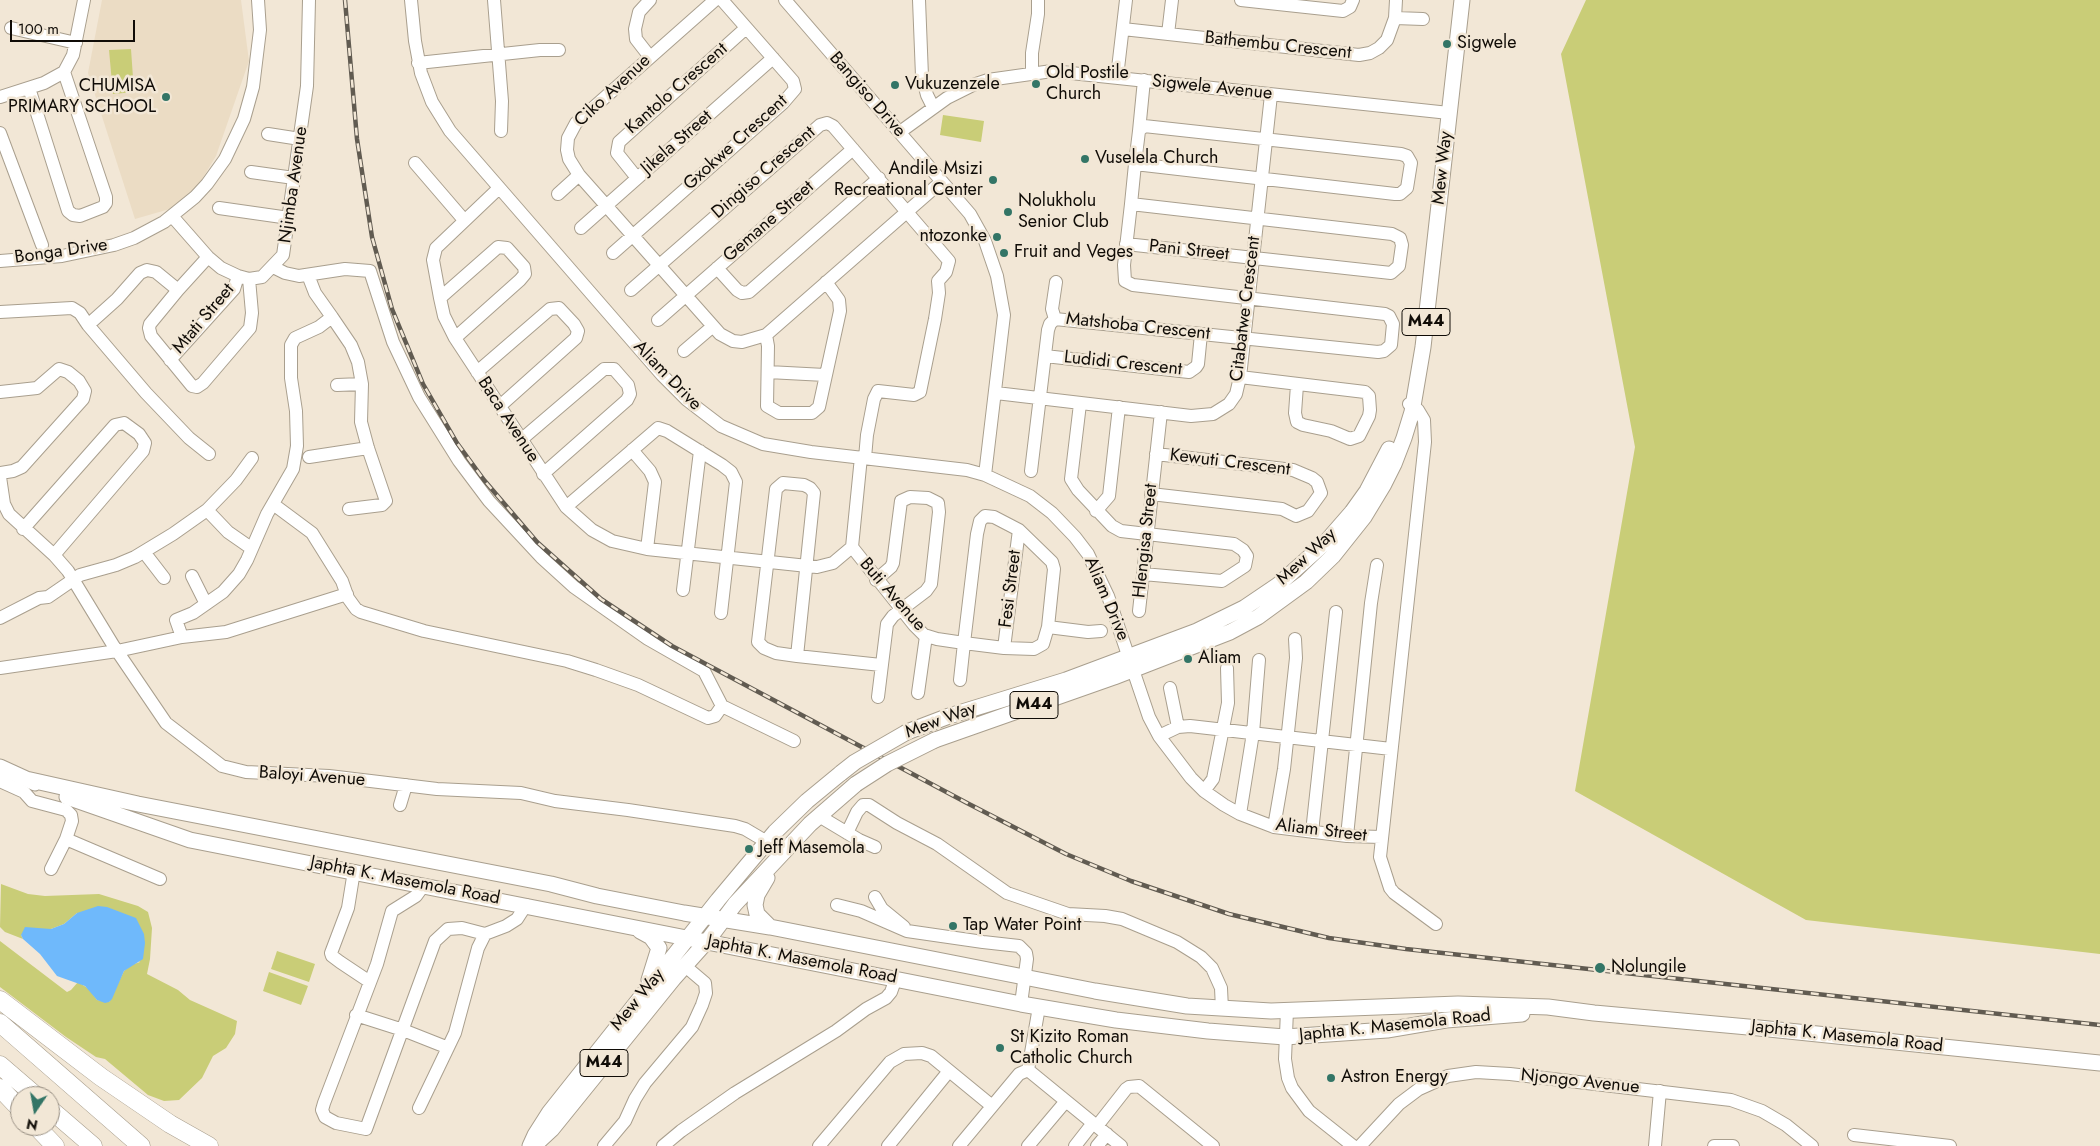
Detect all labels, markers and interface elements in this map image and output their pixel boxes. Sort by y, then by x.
scale bar [12,10,138,42]
text: 100 m [18,18,59,40]
street label: Bathembu Crescent [1204,28,1352,64]
place label: Sigwele [1457,33,1516,55]
marker: Sigwele [1441,38,1453,50]
street label: Kantolo Crescent [622,39,732,139]
street label: Bangiso Drive [824,48,910,142]
street label: Ciko Avenue [571,50,655,132]
place label: Old Postile Church [1046,63,1129,106]
street label: Sigwele Avenue [1151,71,1273,105]
place label: Vukuzenzele [905,74,1000,96]
place label: CHUMISA PRIMARY SCHOOL [8,76,156,118]
marker: Old Postile Church [1030,78,1042,90]
marker: Vukuzenzele [889,79,901,91]
marker: CHUMISA PRIMARY SCHOOL [160,91,172,103]
street label: Gxokwe Crescent [680,91,792,195]
street label: Jikela Street [637,106,717,180]
street label: Dingiso Crescent [708,122,820,224]
street label: Njimba Avenue [275,125,313,245]
street label: Mew Way [1428,130,1458,206]
place label: Vuselela Church [1095,148,1218,170]
marker: Vuselela Church [1079,153,1091,165]
place label: Andile Msizi Recreational Center [834,159,983,202]
marker: Andile Msizi Recreational Center [987,174,999,186]
street label: Gemane Street [719,177,819,267]
place label: Nolukholu Senior Club [1018,191,1109,233]
marker: Nolukholu Senior Club [1002,206,1014,218]
place label: ntozonke [919,226,987,248]
marker: ntozonke [991,231,1003,243]
street label: Bonga Drive [13,235,109,269]
street label: Citabatwe Crescent [1226,235,1266,383]
street label: Pani Street [1148,236,1230,266]
place label: Fruit and Veges [1014,242,1133,264]
marker: Fruit and Veges [998,247,1010,259]
street label: Mtati Street [168,280,240,358]
road number: M44 [1402,308,1450,336]
street label: Matshoba Crescent [1065,309,1211,345]
street label: Aliam Drive [628,337,706,415]
street label: Ludidi Crescent [1063,347,1183,381]
street label: Baca Avenue [472,373,544,467]
street label: Kewuti Crescent [1169,445,1291,481]
street label: Hlengisa Street [1129,483,1163,599]
street label: Mew Way [1273,524,1341,590]
street label: Fesi Street [996,549,1026,629]
street label: Buti Avenue [854,554,930,636]
street label: Aliam Drive [1079,554,1133,644]
place label: Aliam [1198,648,1241,670]
marker: Aliam [1182,653,1194,665]
road number: M44 [1010,692,1058,718]
street label: Mew Way [903,698,979,744]
street label: Baloyi Avenue [258,763,366,791]
street label: Aliam Street [1274,815,1368,847]
place label: Jeff Masemola [759,838,865,860]
marker: Jeff Masemola [743,843,755,855]
street label: Japhta K. Masemola Road [308,852,502,910]
place label: Tap Water Point [963,915,1081,937]
marker: Tap Water Point [947,920,959,932]
street label: Japhta K. Masemola Road [705,931,899,989]
place label: Nolungile [1611,957,1686,979]
marker: Nolungile [1593,961,1607,975]
street label: Mew Way [606,965,670,1035]
street label: Japhta K. Masemola Road [1298,1005,1492,1047]
street label: Japhta K. Masemola Road [1750,1016,1944,1058]
place label: St Kizito Roman Catholic Church [1010,1027,1133,1070]
marker: St Kizito Roman Catholic Church [994,1042,1006,1054]
road number: M44 [580,1050,628,1076]
street label: Njongo Avenue [1520,1065,1640,1099]
place label: Astron Energy [1341,1067,1448,1089]
marker: Astron Energy [1325,1072,1337,1084]
north arrow [10,1086,60,1136]
text: N [25,1114,40,1136]

